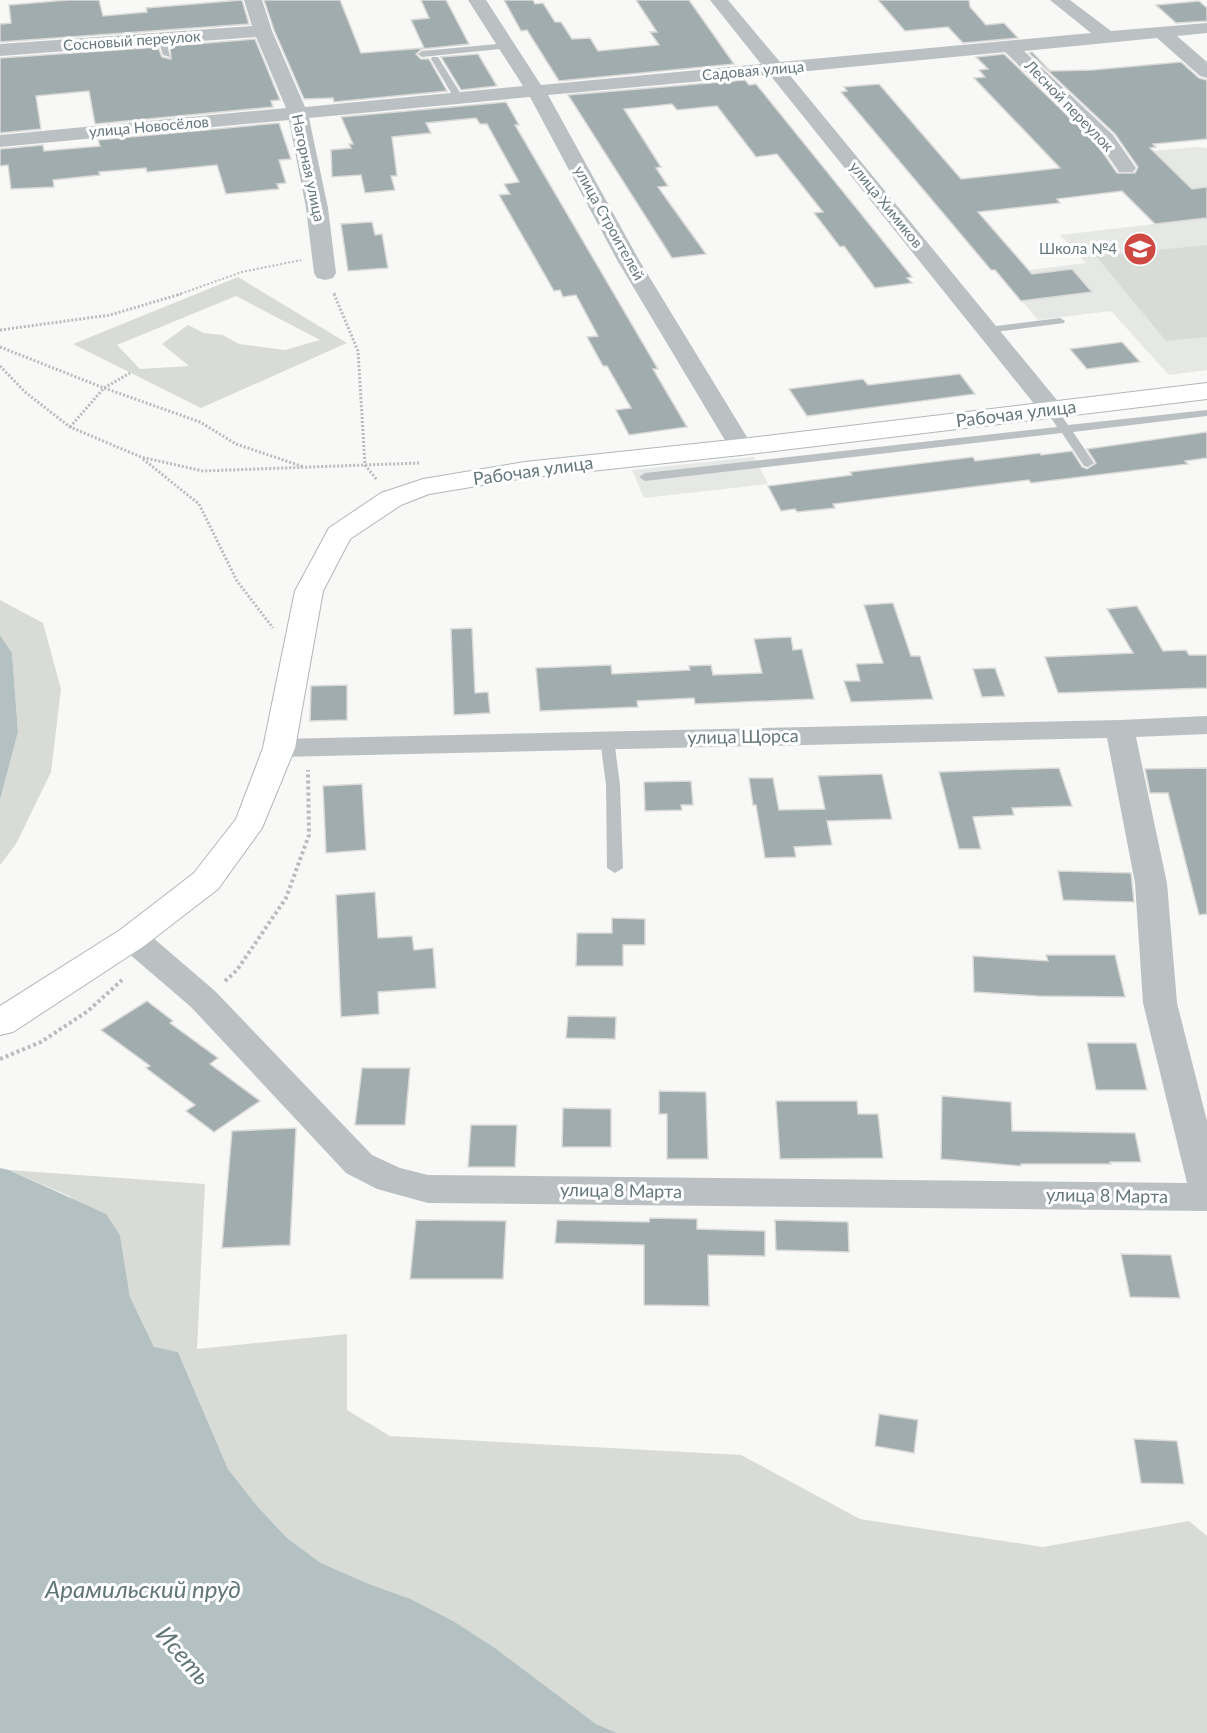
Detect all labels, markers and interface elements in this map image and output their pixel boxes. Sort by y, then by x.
street label: Сосновый переулок [63,26,202,54]
street label: Лесной переулок [1021,55,1118,155]
street label: Садовая улица [701,57,805,83]
street label: улица Новосёлов [88,112,210,140]
street label: Нагорная улица [289,112,329,223]
street label: улица Химиков [847,158,927,251]
street label: улица Строителей [571,162,649,283]
school or university icon: Школа №4 [1122,231,1158,267]
place label: Школа №4 [1039,239,1117,257]
street label: Рабочая улица [954,395,1077,431]
street label: Рабочая улица [471,451,594,489]
street label: улица Щорса [687,724,799,748]
street label: улица 8 Марта [560,1178,682,1202]
street label: улица 8 Марта [1046,1183,1168,1207]
water label: Арамильский пруд [44,1574,241,1603]
water label: Исеть [151,1620,218,1690]

